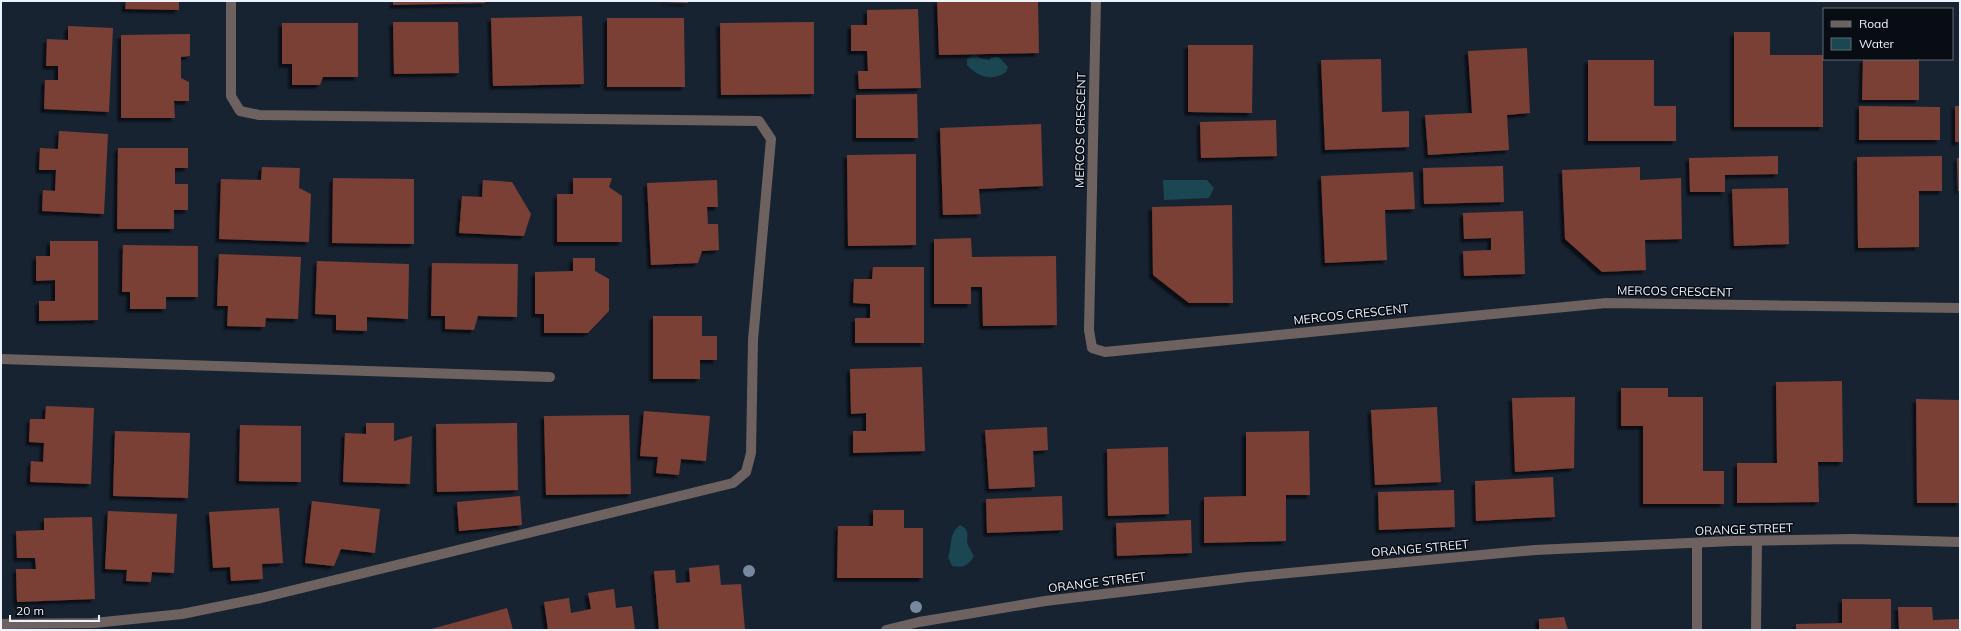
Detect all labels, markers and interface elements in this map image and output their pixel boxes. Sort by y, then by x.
legend [1823,8,1953,60]
text: Road [1859,16,1888,31]
text: Water [1859,36,1895,51]
street label: MERCOS CRESCENT [1071,71,1089,188]
street label: MERCOS CRESCENT [1617,282,1734,300]
street label: MERCOS CRESCENT [1293,300,1410,328]
street label: ORANGE STREET [1695,520,1794,538]
street label: ORANGE STREET [1370,536,1470,560]
street label: ORANGE STREET [1047,568,1147,595]
scale bar [10,597,99,623]
text: 20 m [16,603,44,618]

